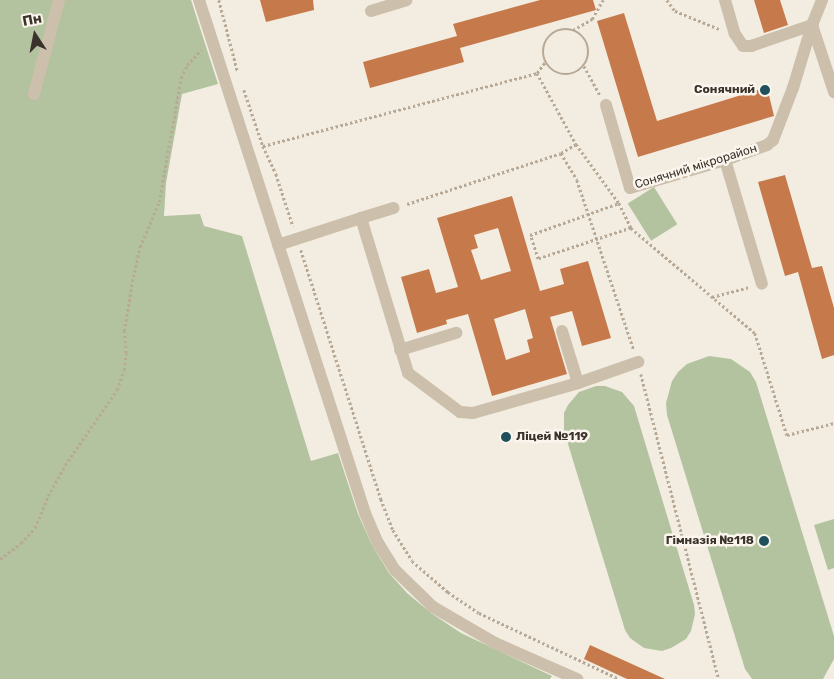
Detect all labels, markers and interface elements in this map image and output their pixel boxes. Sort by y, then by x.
north arrow [10,10,60,60]
text: Пн [21,10,43,30]
place label: Сонячний [694,83,755,97]
marker: Сонячний [759,84,771,96]
street label: Сонячний мікрорайон [633,142,759,192]
place label: Ліцей №119 [516,430,588,444]
marker: Ліцей №119 [500,431,512,443]
place label: Гімназія №118 [666,534,754,548]
marker: Гімназія №118 [758,535,770,547]

